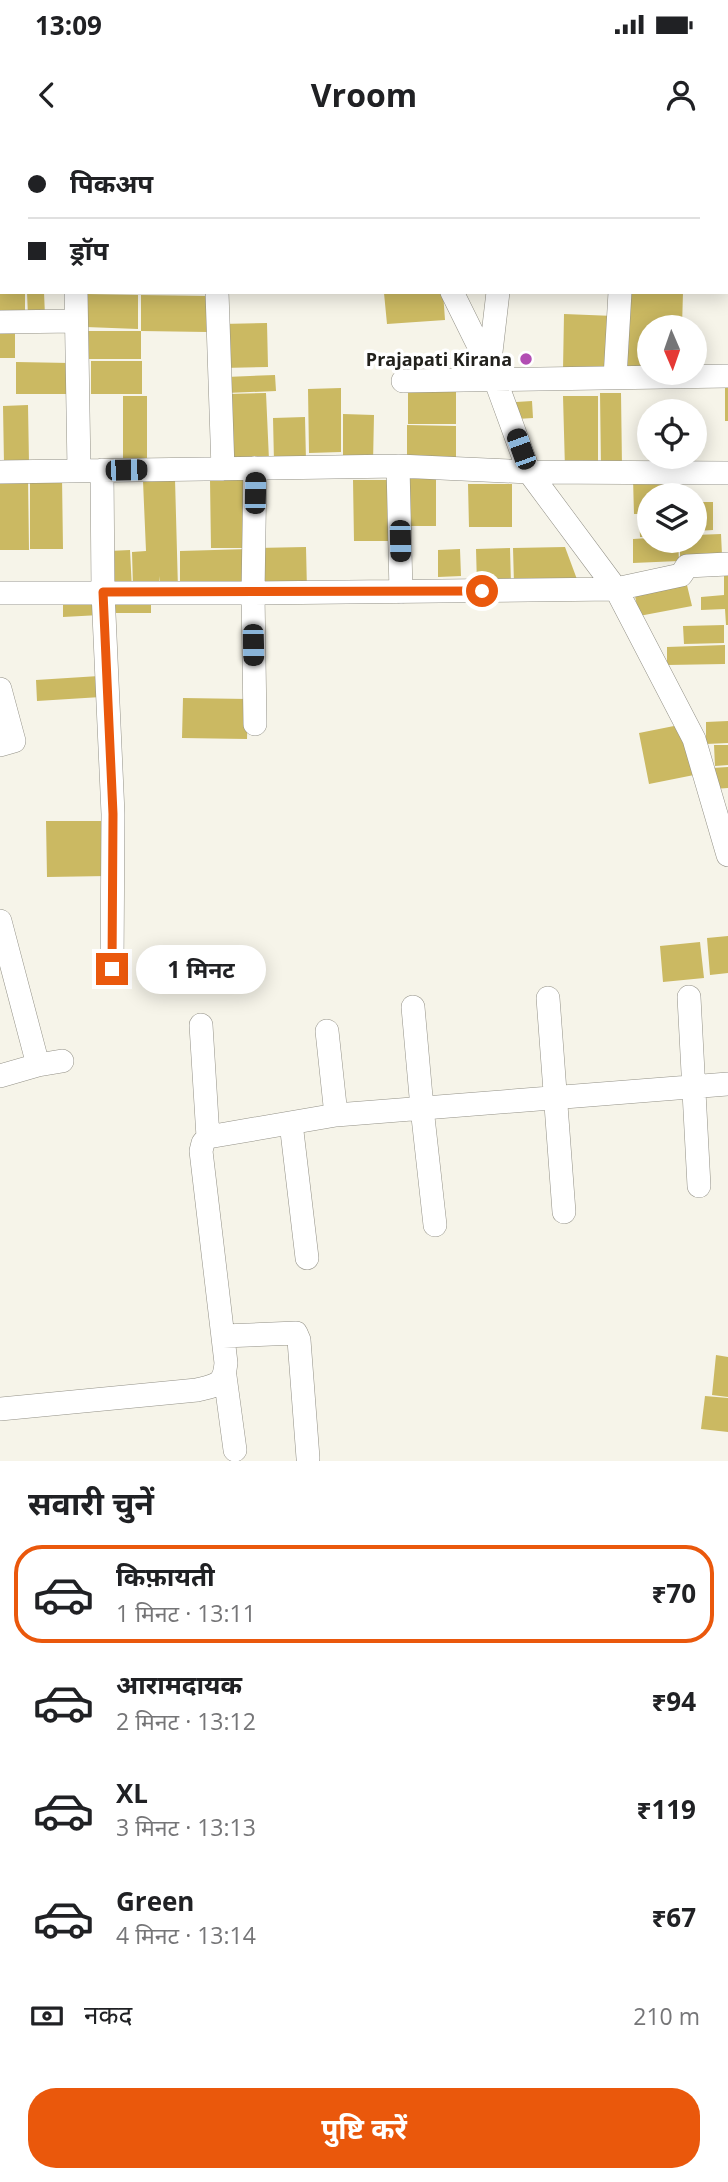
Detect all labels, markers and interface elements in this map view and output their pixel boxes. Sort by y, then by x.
text: 13:09 [35,7,102,43]
text: Vroom [311,73,417,116]
icon: back [28,76,66,114]
icon: person [662,76,700,114]
text: पिकअप [70,165,153,201]
text: ड्रॉप [70,232,108,268]
north arrow [637,315,707,385]
map controls [637,315,707,553]
place label: Prajapati Kirana [366,347,512,371]
marker: Prajapati Kirana [518,351,534,367]
button: locate [637,399,707,469]
car [504,426,539,472]
car [105,459,148,481]
car [245,472,266,514]
button: layers [637,483,707,553]
car [390,520,411,562]
route start [466,575,498,607]
car [243,624,264,666]
callout: 1 मिनट [136,944,266,994]
route end [96,953,128,985]
text: 1 मिनट [167,953,235,985]
text: सवारी चुनें [28,1481,154,1524]
text: किफ़ायती [116,1558,215,1594]
icon: car [32,1563,95,1626]
text: ₹70 [651,1575,696,1611]
text: 1 मिनट · 13:11 [116,1597,256,1629]
text: आरामदायक [116,1666,242,1702]
icon: car [32,1671,95,1734]
text: ₹94 [651,1683,696,1719]
text: 2 मिनट · 13:12 [116,1705,256,1737]
text: XL [116,1775,148,1811]
icon: car [32,1779,95,1842]
text: ₹119 [637,1791,696,1827]
text: 3 मिनट · 13:13 [116,1811,256,1843]
text: Green [116,1883,194,1919]
icon: car [32,1887,95,1950]
text: ₹67 [651,1899,696,1935]
text: 4 मिनट · 13:14 [116,1919,256,1951]
text: नकद [84,1996,132,2032]
icon: cash [28,1997,66,2035]
text: 210 m [633,2000,700,2032]
button: पुष्टि करें [28,2088,700,2168]

